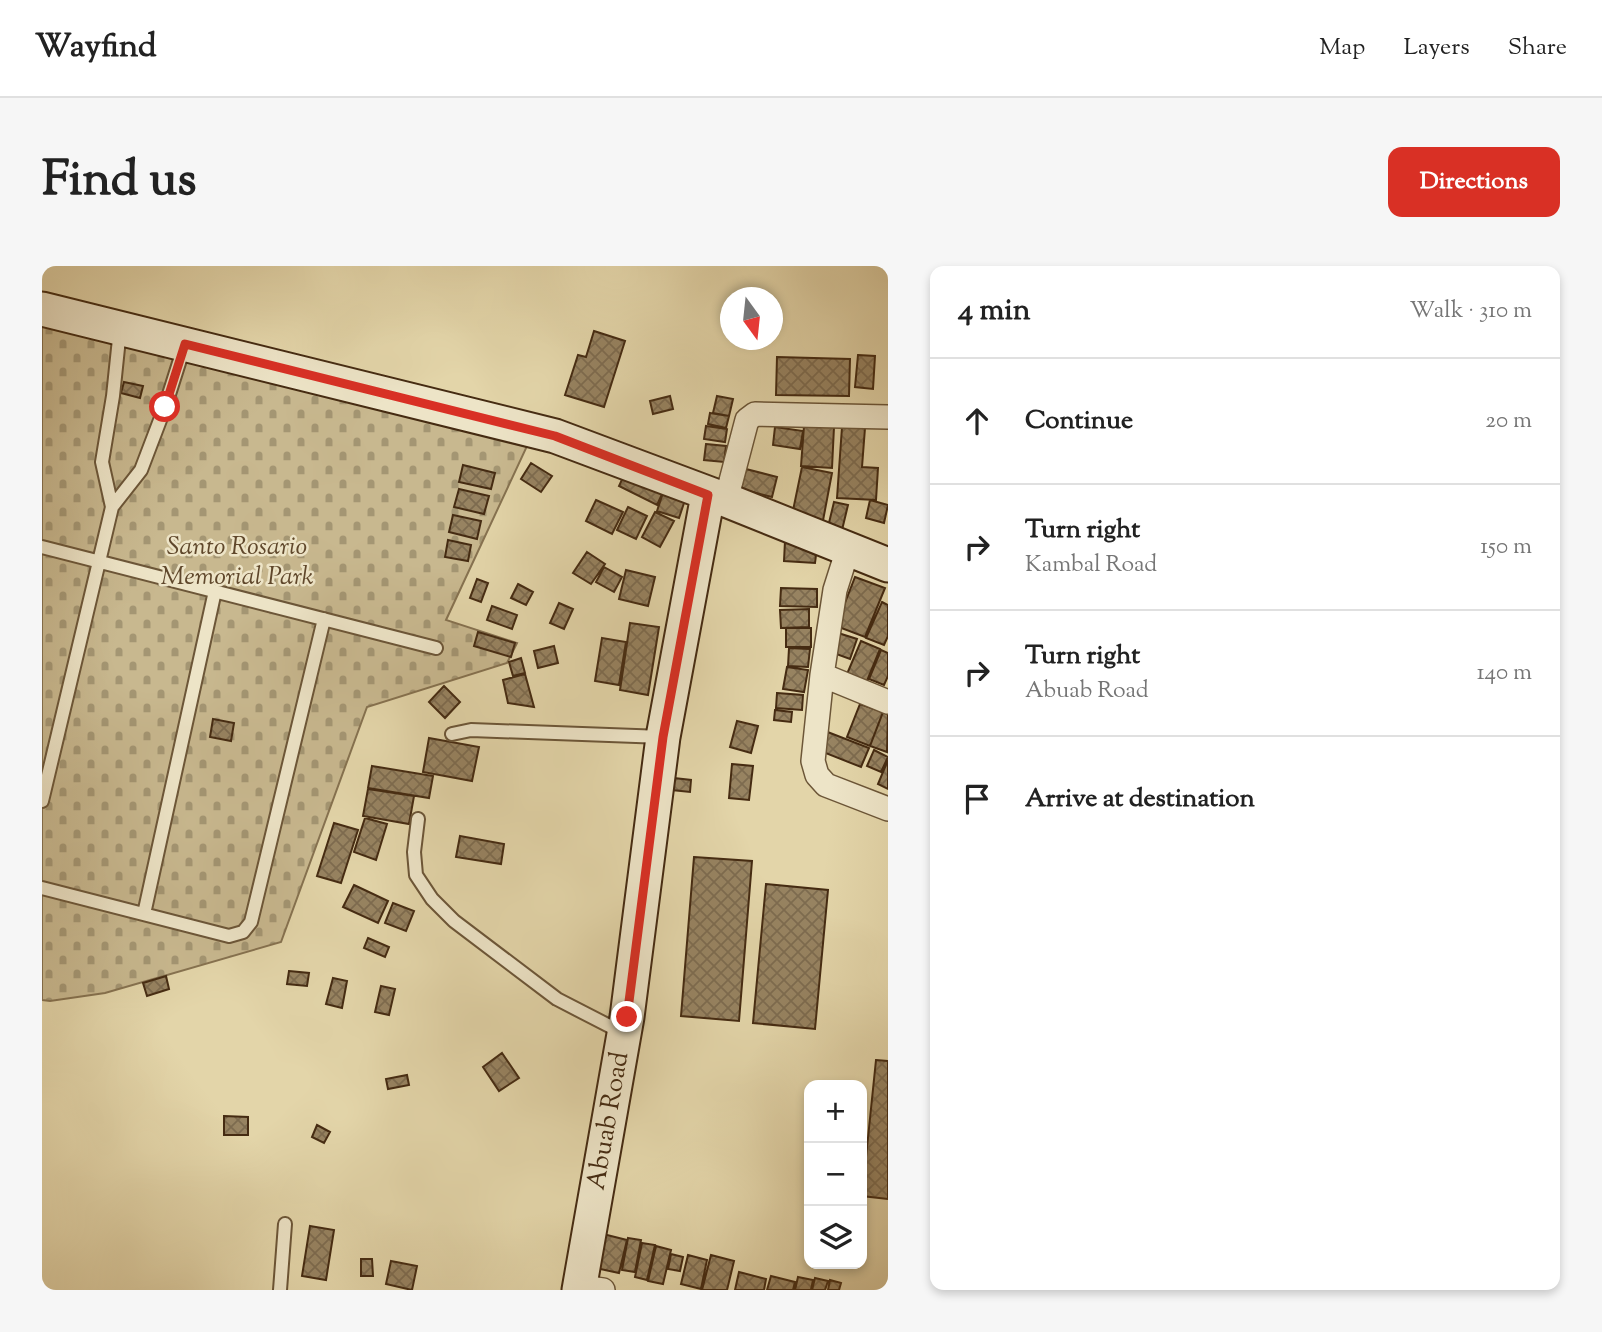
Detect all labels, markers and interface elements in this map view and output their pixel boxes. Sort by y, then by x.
text: Wayfind [35,24,157,72]
text: Map [1319,31,1365,65]
text: Layers [1403,31,1470,65]
text: Share [1508,31,1567,65]
text: Find us [42,147,196,217]
button: Directions [1388,147,1560,217]
north arrow [720,287,783,350]
text: 4 min [958,290,1031,333]
text: Walk · 310 m [1409,295,1532,328]
route start [149,391,180,422]
icon: ahead [958,402,996,440]
text: Continue [1025,403,1133,440]
text: 20 m [1485,405,1532,438]
text: Turn right [1025,512,1140,549]
icon: right [958,528,996,566]
park label: Santo Rosario Memorial Park [161,529,314,596]
text: 150 m [1480,531,1532,564]
text: Kambal Road [1025,549,1157,582]
text: Turn right [1025,638,1140,675]
icon: right [958,654,996,692]
text: 140 m [1477,657,1532,690]
text: Abuab Road [1025,675,1149,708]
icon: arrive [958,780,996,818]
text: Arrive at destination [1025,781,1255,818]
route end [611,1001,642,1032]
street label: Abuab Road [579,1049,639,1193]
map controls [804,1080,867,1269]
button: + [804,1080,867,1143]
button: − [804,1143,867,1206]
button: layers [804,1206,867,1269]

